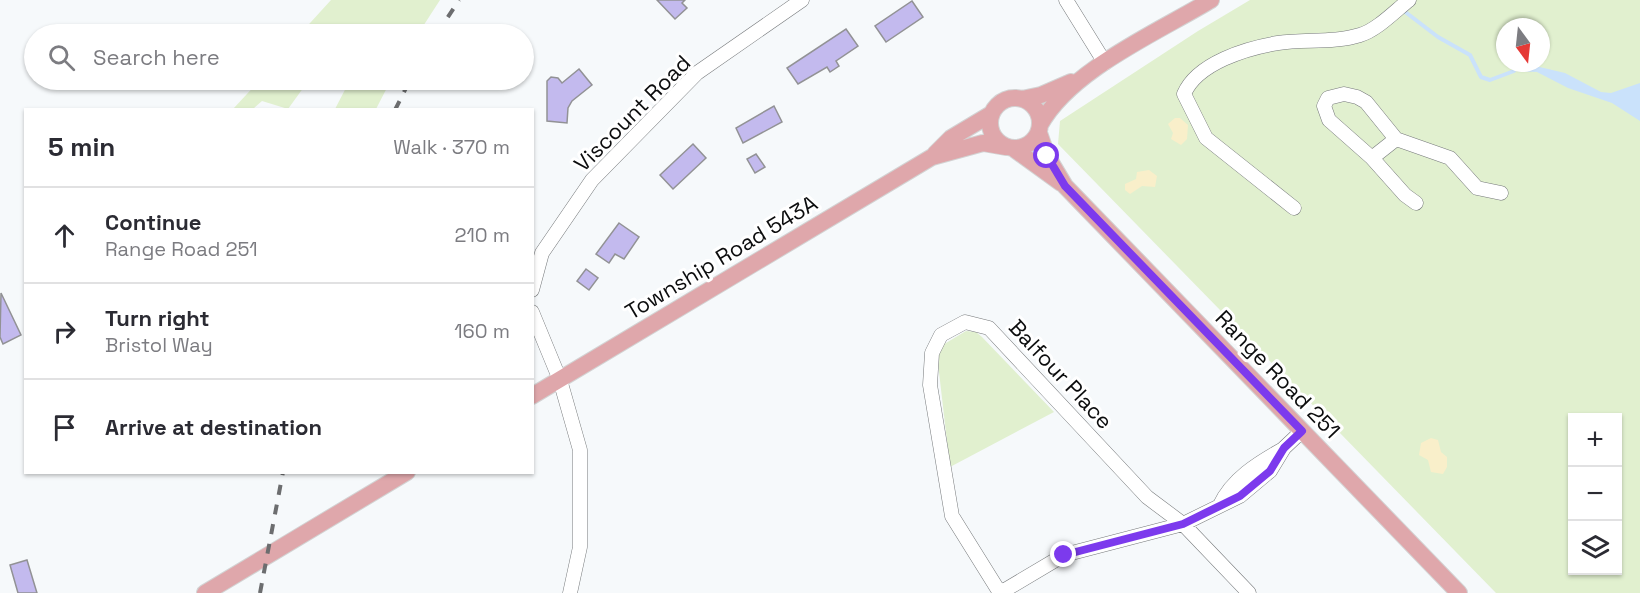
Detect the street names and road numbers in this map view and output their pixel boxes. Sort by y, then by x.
street label: Viscount Road [568,49,696,177]
street label: Township Road 543A [620,188,822,325]
street label: Range Road 251 [1210,304,1346,444]
street label: Balfour Place [1003,313,1119,435]

